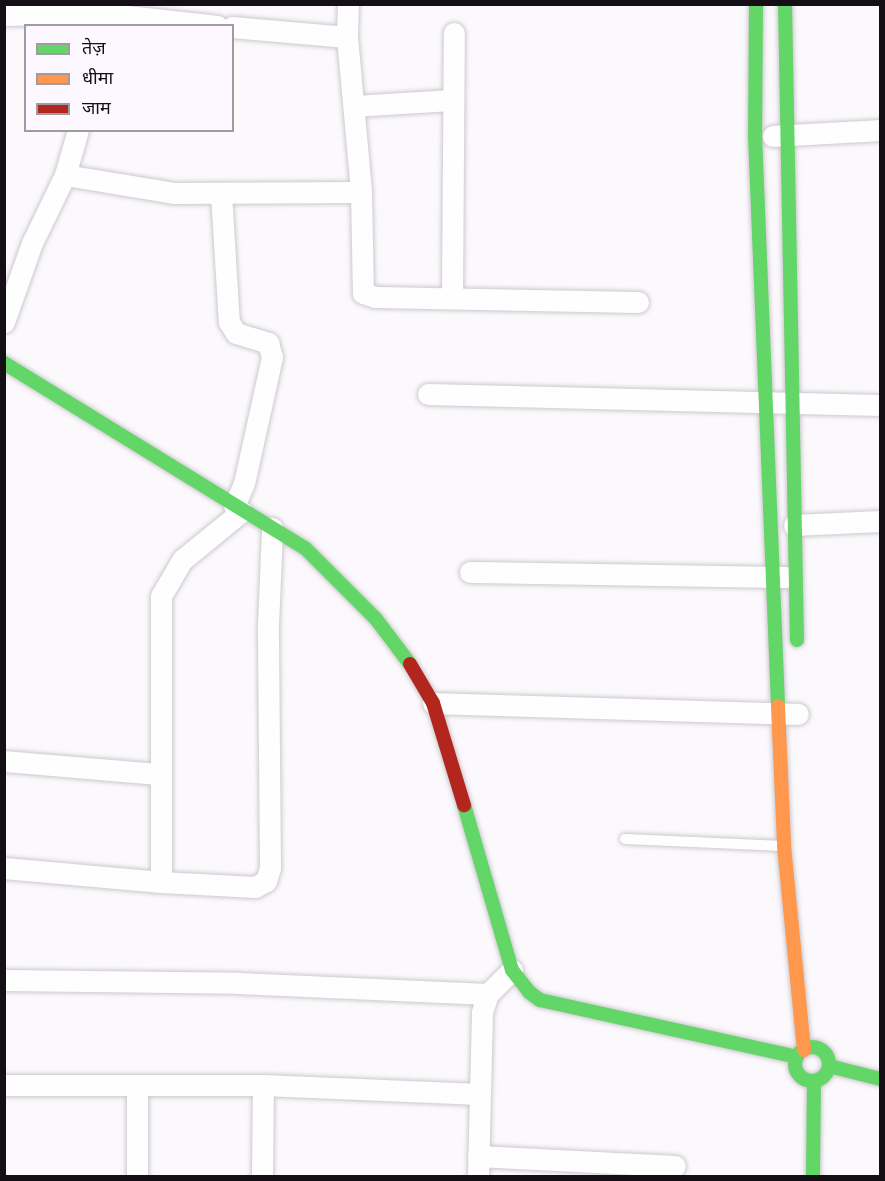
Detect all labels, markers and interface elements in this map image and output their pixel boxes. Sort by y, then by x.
legend [24,24,234,132]
text: तेज़ [82,40,106,58]
text: धीमा [82,70,113,88]
text: जाम [82,100,111,118]

